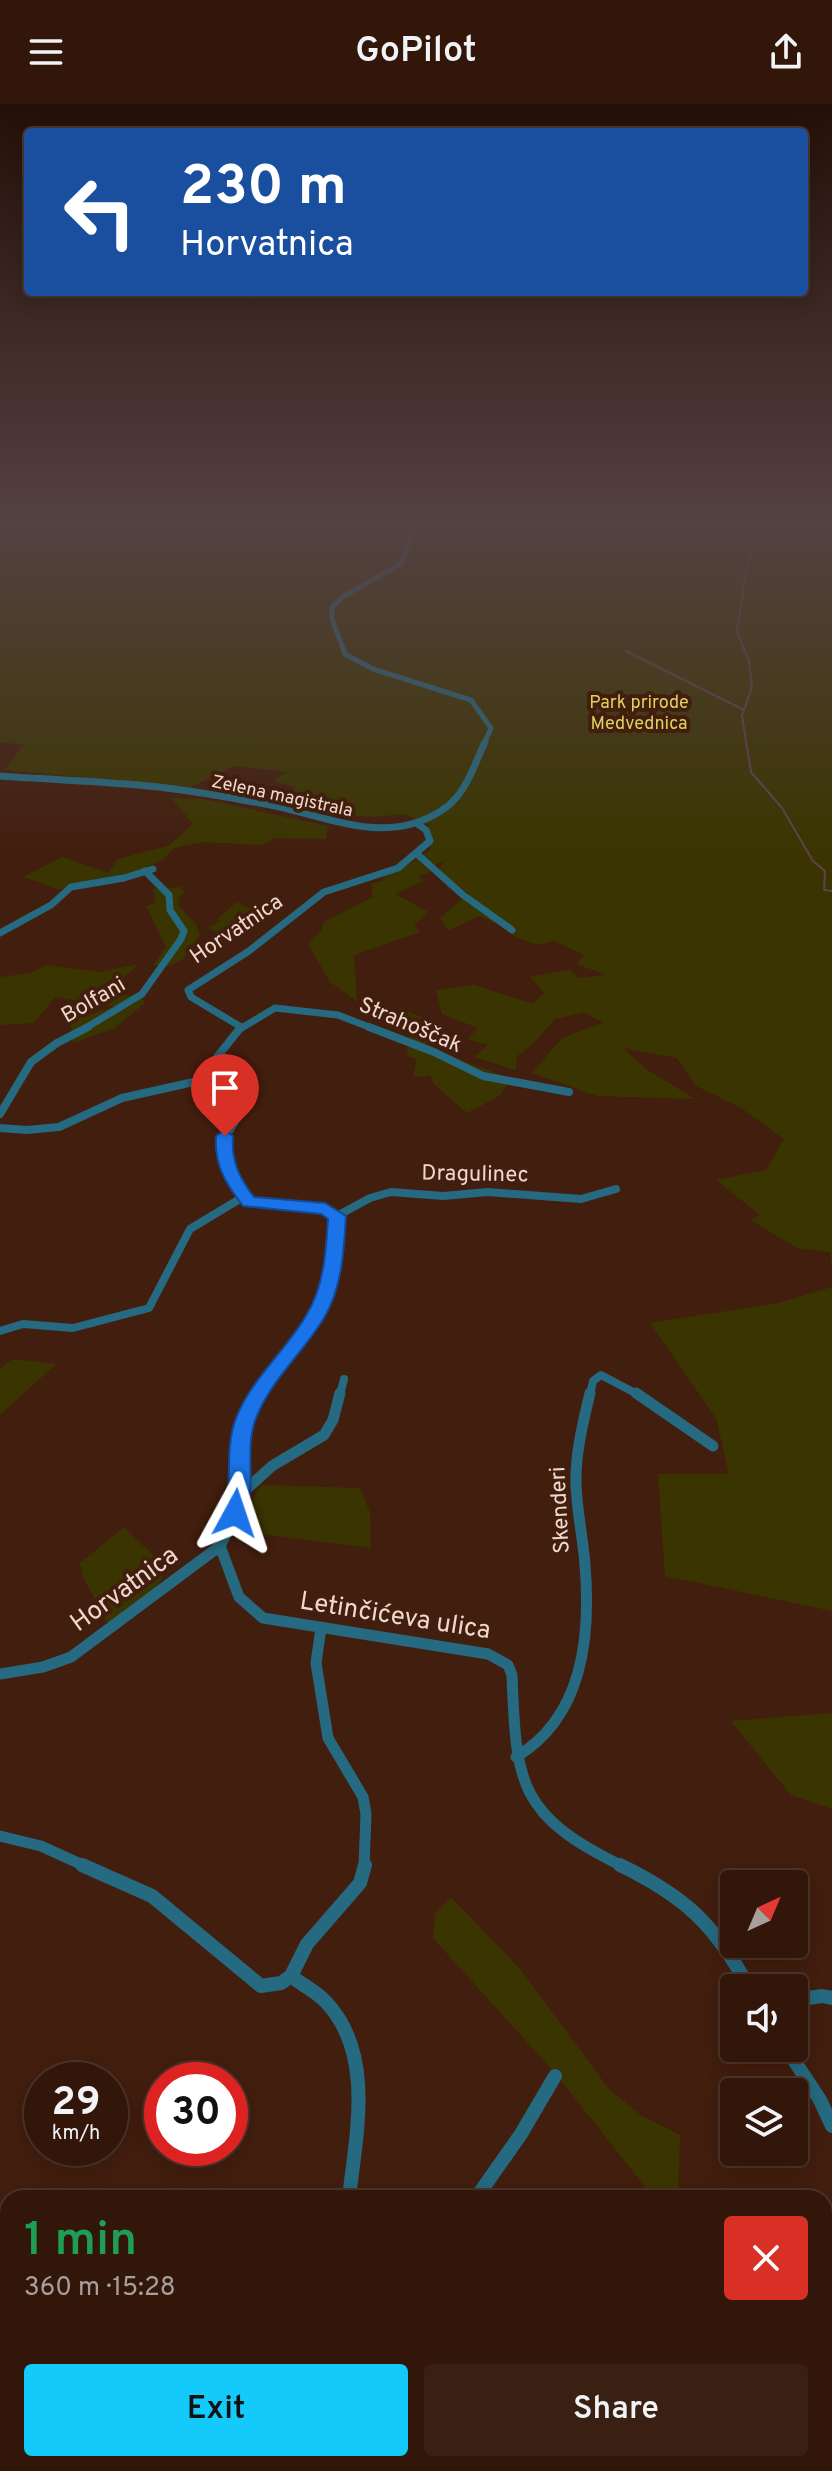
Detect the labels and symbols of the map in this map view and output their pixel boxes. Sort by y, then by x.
park label: Park prirode Medvednica [589,692,689,736]
street label: Zelena magistrala [209,771,355,823]
street label: Horvatnica [185,889,289,971]
street label: Bolfani [57,972,131,1030]
street label: Strahoščak [354,992,466,1060]
pin [191,1054,259,1136]
street label: Dragulinec [421,1161,529,1189]
street label: Skenderi [545,1466,577,1554]
position arrow [193,1471,277,1555]
street label: Horvatnica [65,1540,185,1640]
street label: Letinčićeva ulica [297,1586,493,1648]
north arrow [720,1870,808,1958]
speed limit sign: 30 [144,2062,248,2166]

